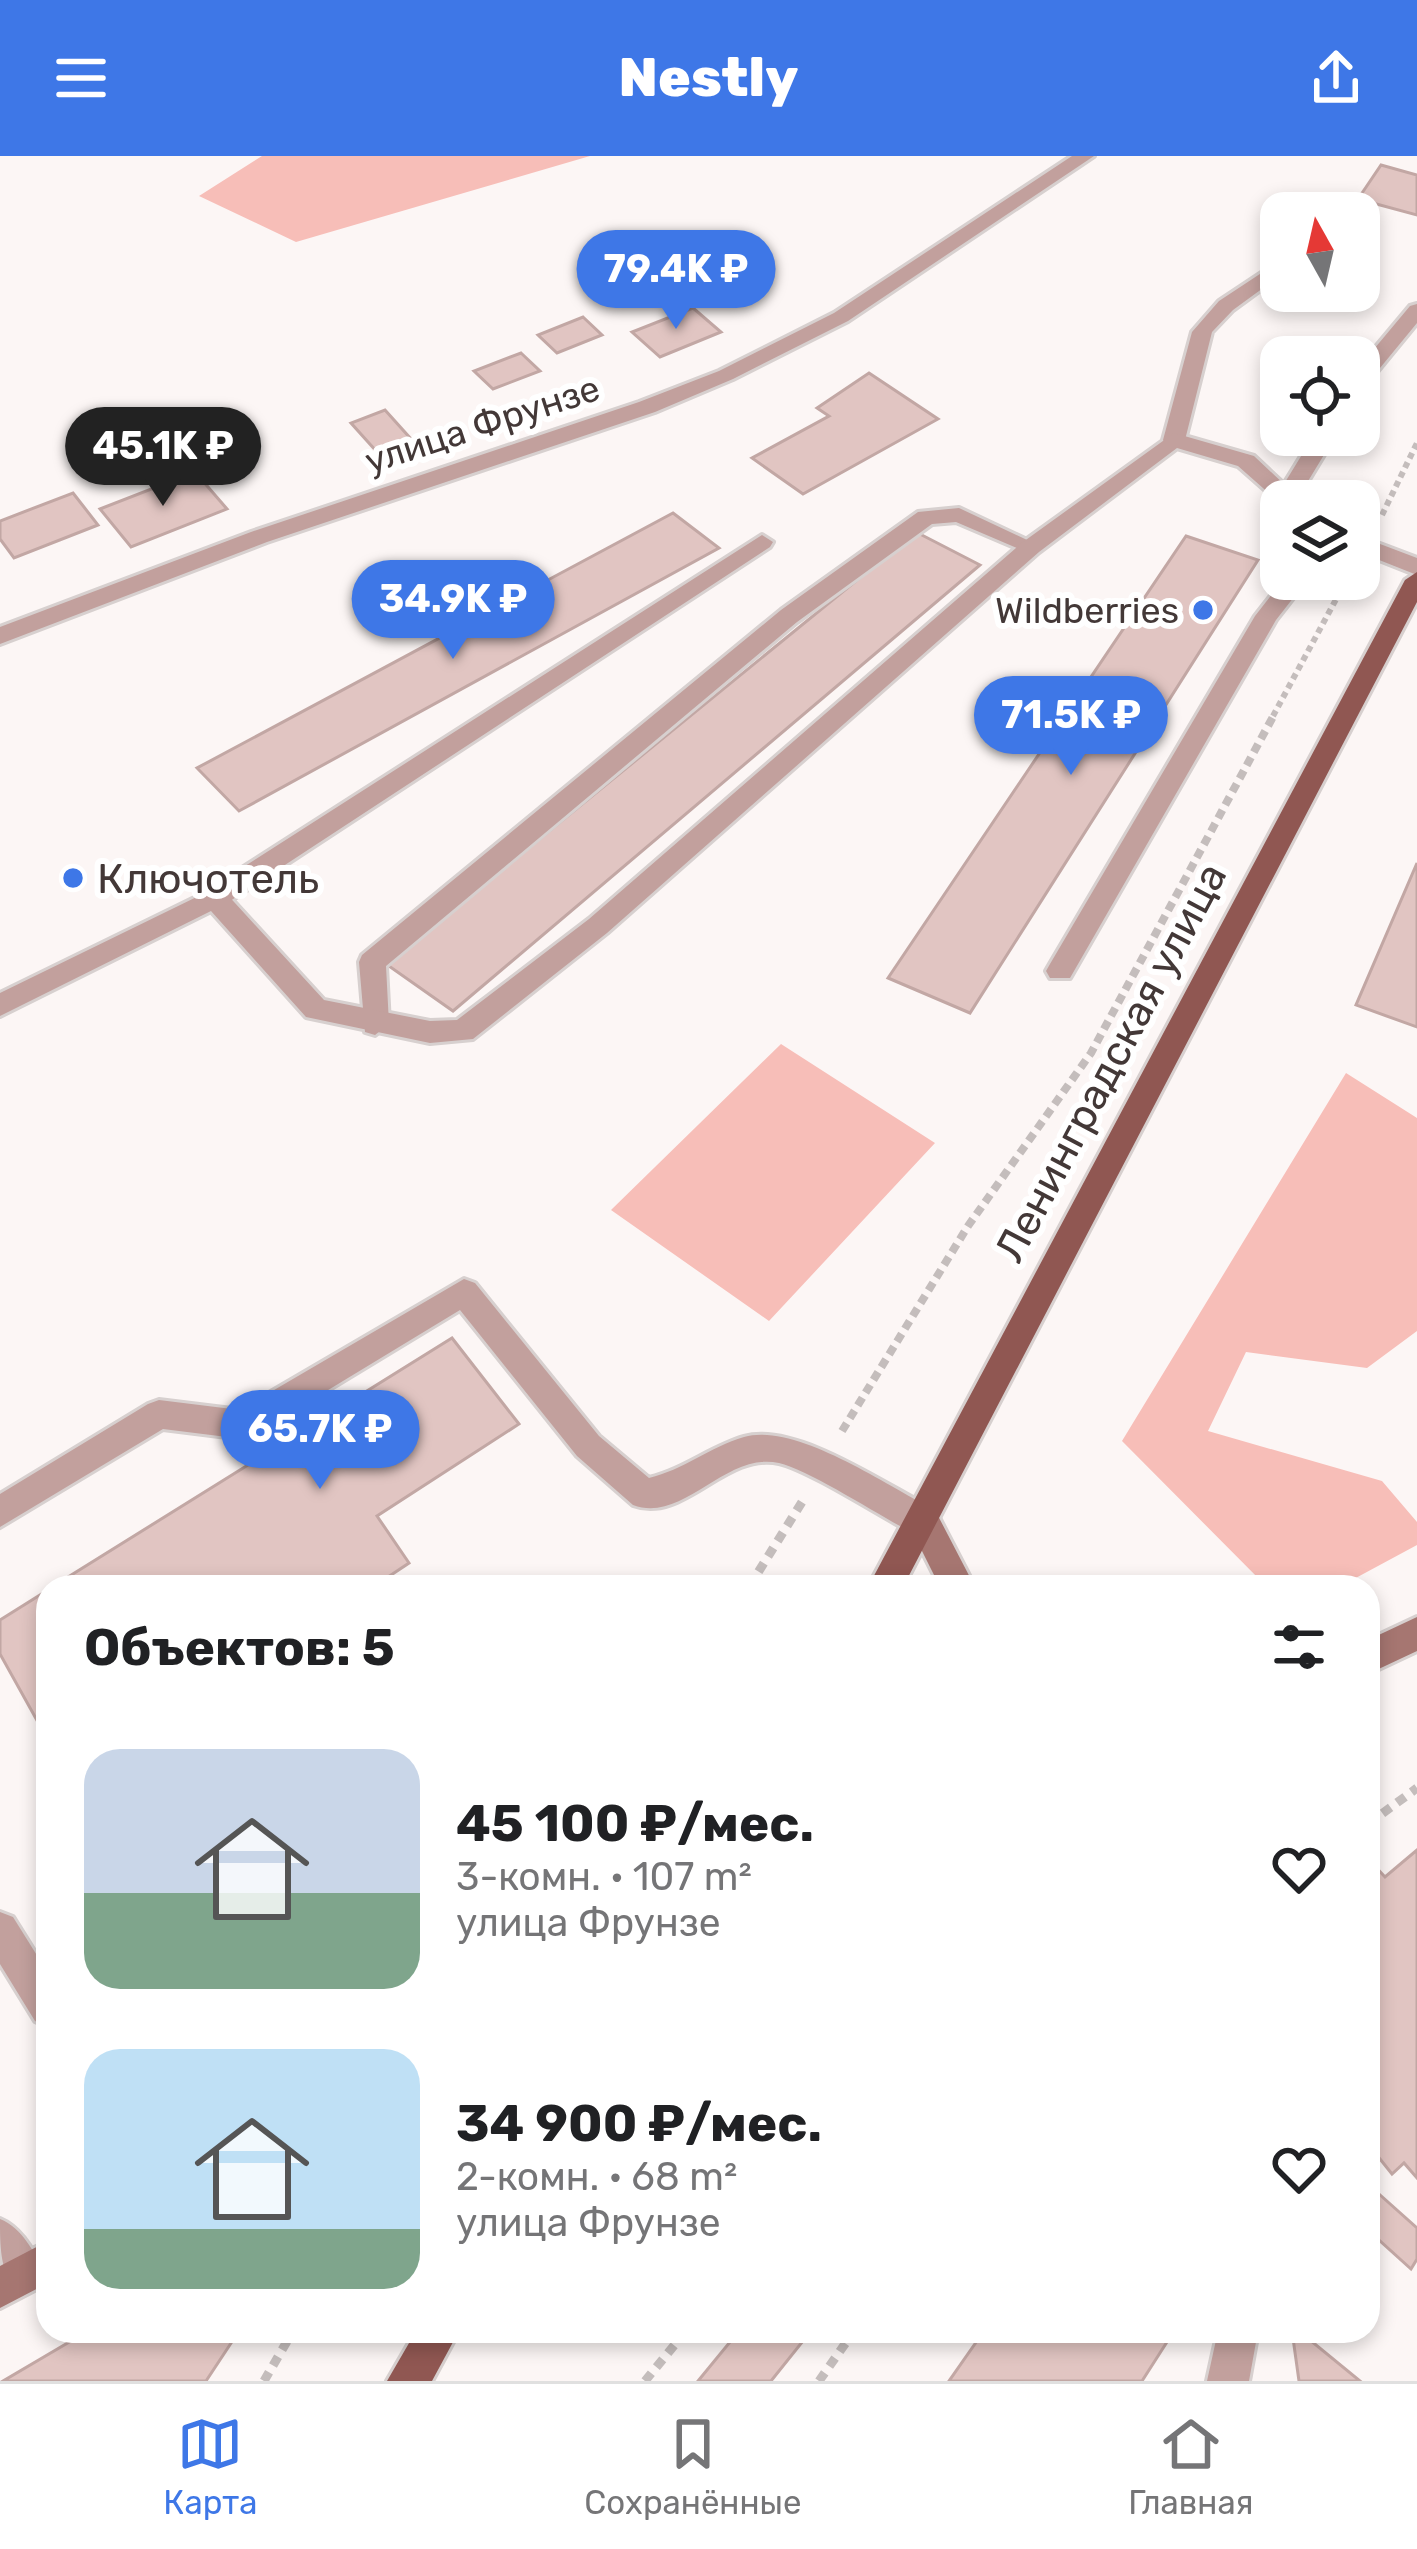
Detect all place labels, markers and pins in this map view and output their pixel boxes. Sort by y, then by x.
pin: 79.4K ₽ [565,230,787,332]
pin: 45.1K ₽ [52,407,274,509]
pin: 34.9K ₽ [342,560,564,662]
place label: Wildberries [995,589,1179,632]
marker: Wildberries [1190,597,1216,623]
pin: 71.5K ₽ [960,676,1182,778]
place label: Ключотель [97,854,319,904]
marker: Ключотель [60,865,86,891]
pin: 65.7K ₽ [209,1390,431,1492]

